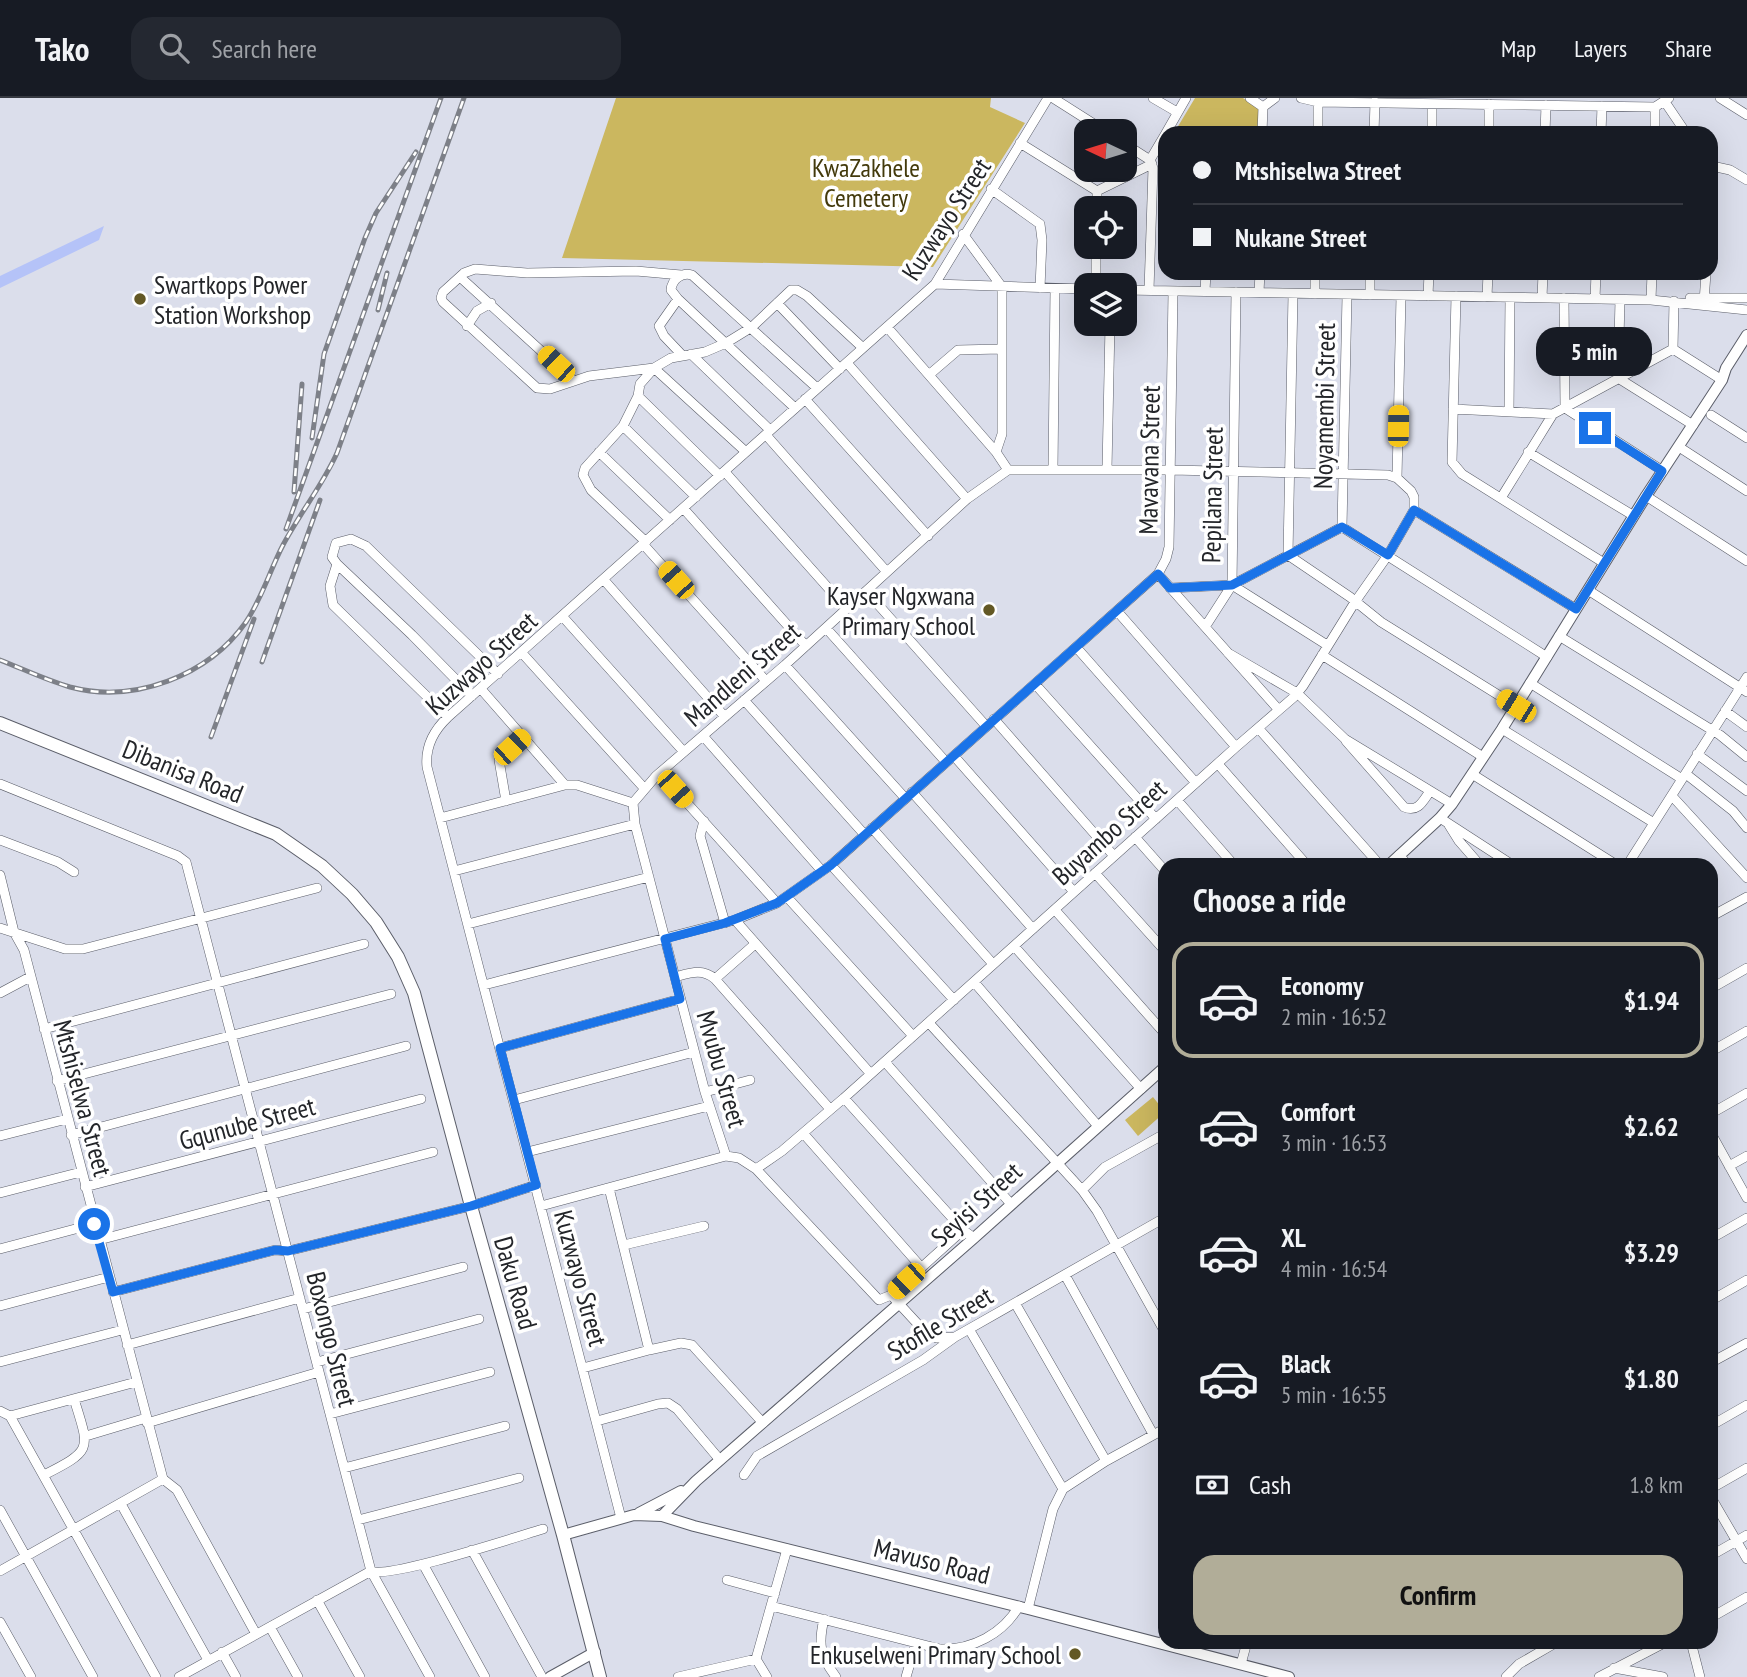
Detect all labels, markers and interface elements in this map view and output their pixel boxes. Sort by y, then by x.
search box [131,17,621,80]
text: Tako [35,27,89,70]
icon: search [155,29,193,67]
text: Search here [211,32,317,65]
text: Map [1501,33,1536,64]
text: Layers [1574,33,1627,64]
text: Share [1665,33,1712,64]
north arrow [1074,119,1138,182]
map controls [1074,119,1137,336]
park label: KwaZakhele Cemetery [812,151,920,214]
street label: Kuzwayo Street [894,152,998,286]
text: Mtshiselwa Street [1235,154,1401,187]
button: locate [1074,196,1137,259]
text: Nukane Street [1235,221,1367,254]
place label: Swartkops Power Station Workshop [154,268,311,331]
button: layers [1074,273,1137,336]
marker: Swartkops Power Station Workshop [132,291,148,307]
street label: Noyamembi Street [1306,323,1342,489]
callout: 5 min [1537,327,1653,376]
text: 5 min [1571,337,1617,366]
car [534,342,579,386]
street label: Mavavana Street [1131,385,1167,535]
car [1388,405,1409,447]
route end [1579,412,1611,444]
street label: Pepilana Street [1194,427,1230,563]
car [655,557,698,603]
place label: Kayser Ngxwana Primary School [827,579,975,642]
marker: Kayser Ngxwana Primary School [981,602,997,618]
street label: Kuzwayo Street [418,604,544,722]
street label: Mandleni Street [677,615,807,733]
car [1493,686,1540,726]
car [490,725,535,769]
street label: Dibanisa Road [118,732,248,810]
car [654,766,697,812]
street label: Buyambo Street [1045,772,1173,892]
text: Choose a ride [1193,879,1346,921]
icon: car [1197,969,1260,1032]
text: Economy [1281,969,1363,1002]
text: $1.94 [1624,984,1679,1017]
text: 2 min · 16:52 [1281,1002,1387,1031]
street label: Mvubu Street [690,1007,754,1131]
street label: Mtshiselwa Street [46,1016,120,1180]
street label: Gqunube Street [175,1089,319,1157]
icon: car [1197,1095,1260,1158]
text: Comfort [1281,1095,1355,1128]
text: $2.62 [1624,1110,1679,1143]
text: 3 min · 16:53 [1281,1128,1387,1157]
street label: Seyisi Street [924,1155,1028,1253]
street label: Kuzwayo Street [547,1207,615,1349]
route start [78,1208,110,1240]
icon: car [1197,1221,1260,1284]
text: XL [1281,1221,1306,1254]
street label: Daku Road [487,1233,545,1333]
text: $3.29 [1624,1236,1679,1269]
text: 4 min · 16:54 [1281,1254,1387,1283]
car [884,1259,929,1303]
street label: Boxongo Street [299,1268,365,1410]
street label: Stofile Street [881,1279,999,1367]
icon: car [1197,1347,1260,1410]
text: Black [1281,1347,1331,1380]
text: $1.80 [1624,1362,1679,1395]
text: 5 min · 16:55 [1281,1380,1387,1409]
icon: cash [1193,1466,1231,1504]
text: Cash [1249,1468,1291,1501]
text: 1.8 km [1629,1470,1683,1499]
street label: Mavuso Road [871,1531,993,1591]
button: Confirm [1193,1555,1683,1635]
place label: Enkuselweni Primary School [810,1638,1061,1671]
marker: Enkuselweni Primary School [1067,1646,1083,1662]

